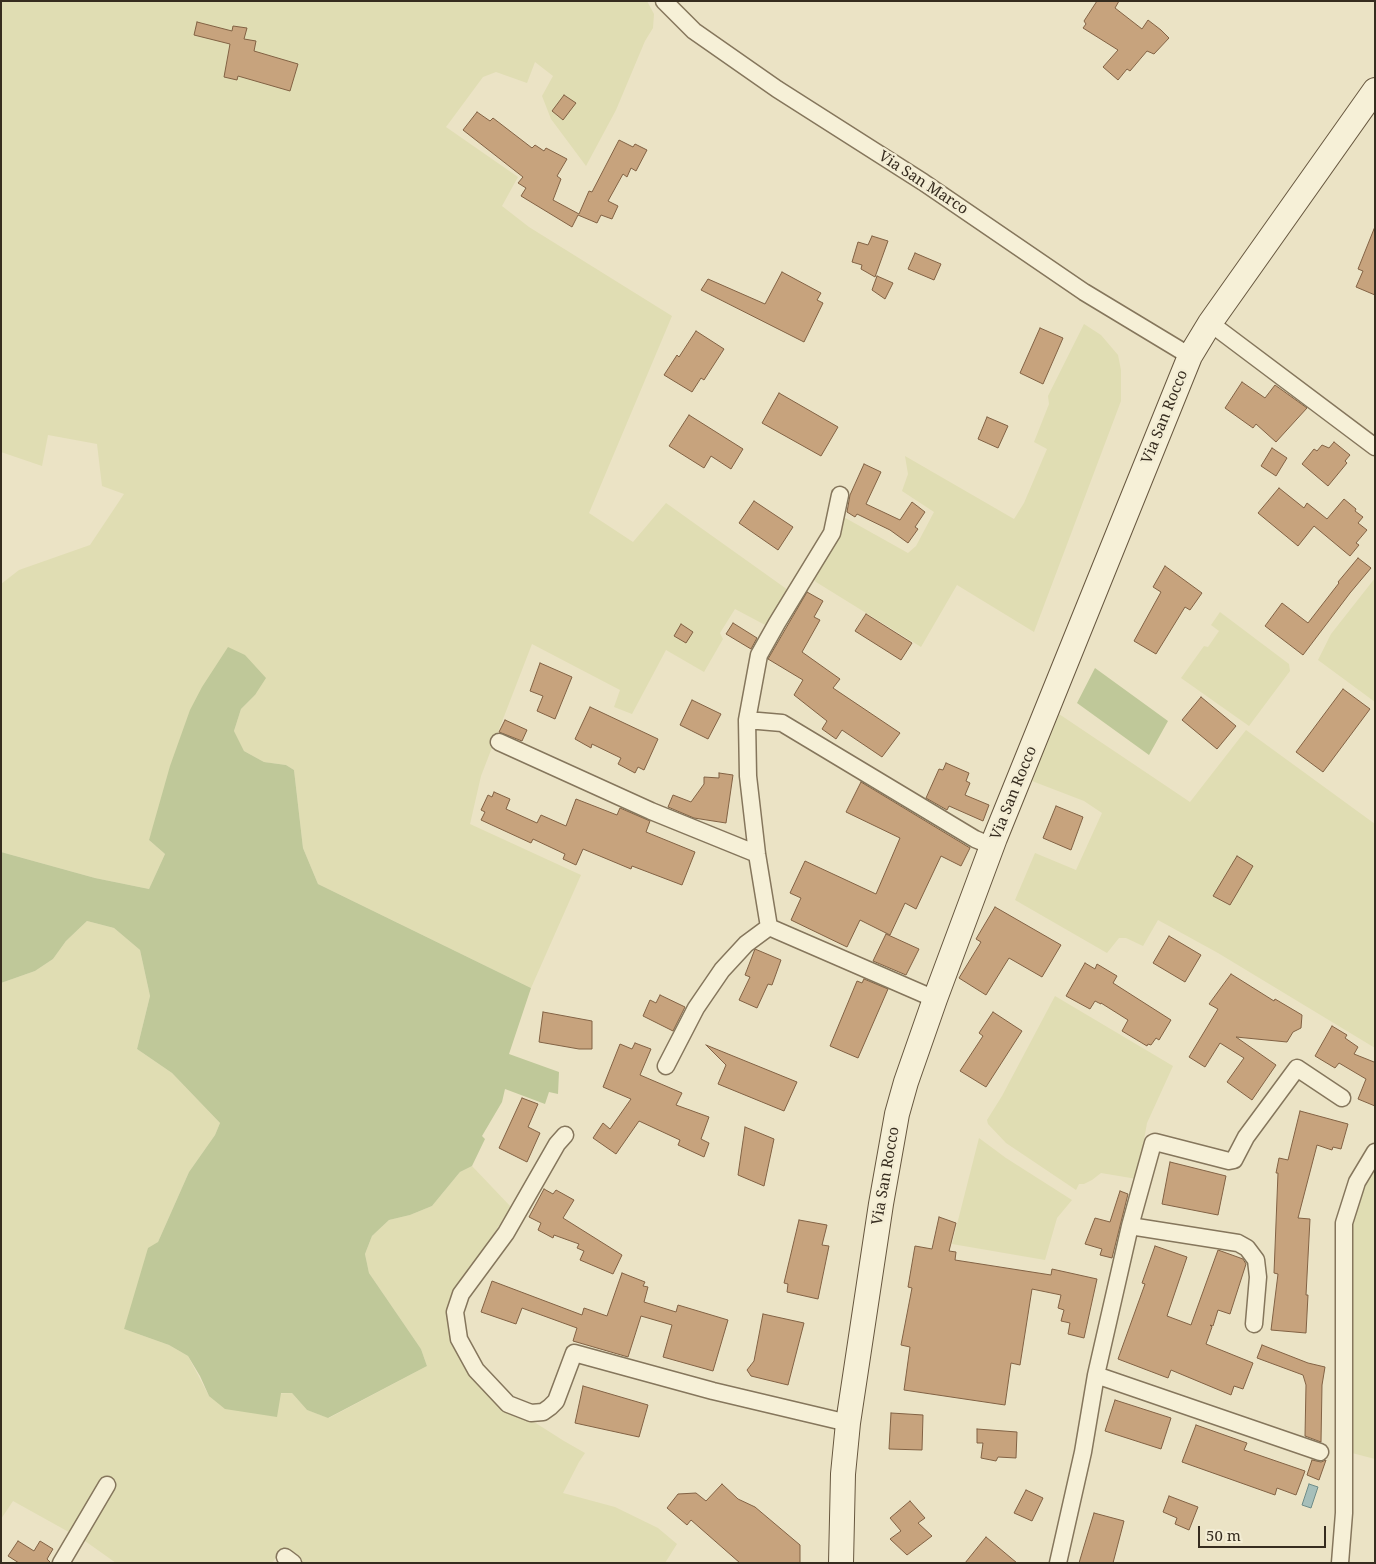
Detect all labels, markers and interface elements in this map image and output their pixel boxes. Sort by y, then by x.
street label: Via San Marco [875,147,971,219]
street label: Via San Rocco [1138,368,1192,466]
street label: Via San Rocco [987,744,1041,842]
street label: Via San Rocco [869,1126,903,1226]
scale bar [1201,1516,1328,1548]
text: 50 m [1206,1525,1241,1545]

